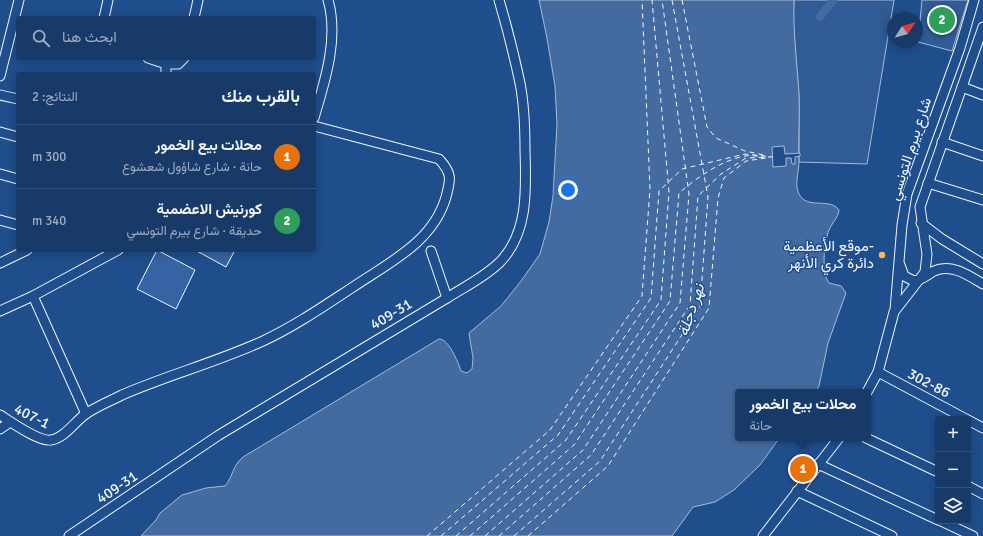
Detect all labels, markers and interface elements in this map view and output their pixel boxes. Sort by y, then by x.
pin: 2 [929,5,955,35]
north arrow [887,12,923,48]
search box [16,16,316,60]
icon: search [30,27,52,49]
text: ابحث هنا [62,28,117,46]
text: بالقرب منك [222,86,300,107]
text: النتائج: 2 [32,89,78,105]
street label: شارع بيرم التونسي [885,95,939,204]
text: محلات بيع الخمور [155,136,262,154]
text: 300 m [32,149,66,165]
text: 1 [283,149,291,165]
text: حانة · شارع شاؤول شعشوع [122,159,262,175]
your location [558,180,578,200]
text: كورنيش الاعضمية [157,200,262,218]
text: 340 m [32,213,66,229]
text: 2 [283,213,291,229]
text: حديقة · شارع بيرم التونسي [127,223,262,239]
place label: موقع الأعظمية- دائرة كري الأنهر [783,237,874,276]
marker: موقع الأعظمية- دائرة كري الأنهر [877,250,887,260]
water label: نهر دجلة [673,280,710,339]
street label: 409-31 [367,295,415,333]
street label: 302-86 [905,364,953,402]
popup [735,389,871,441]
text: محلات بيع الخمور [750,395,857,413]
street label: 407-1 [11,400,53,432]
map controls [935,416,971,524]
button: + [935,416,971,452]
text: حانة [750,418,772,434]
button: − [935,452,971,488]
pin: 1 [790,454,816,484]
street label: 409-31 [93,467,141,507]
button: layers [935,488,971,524]

